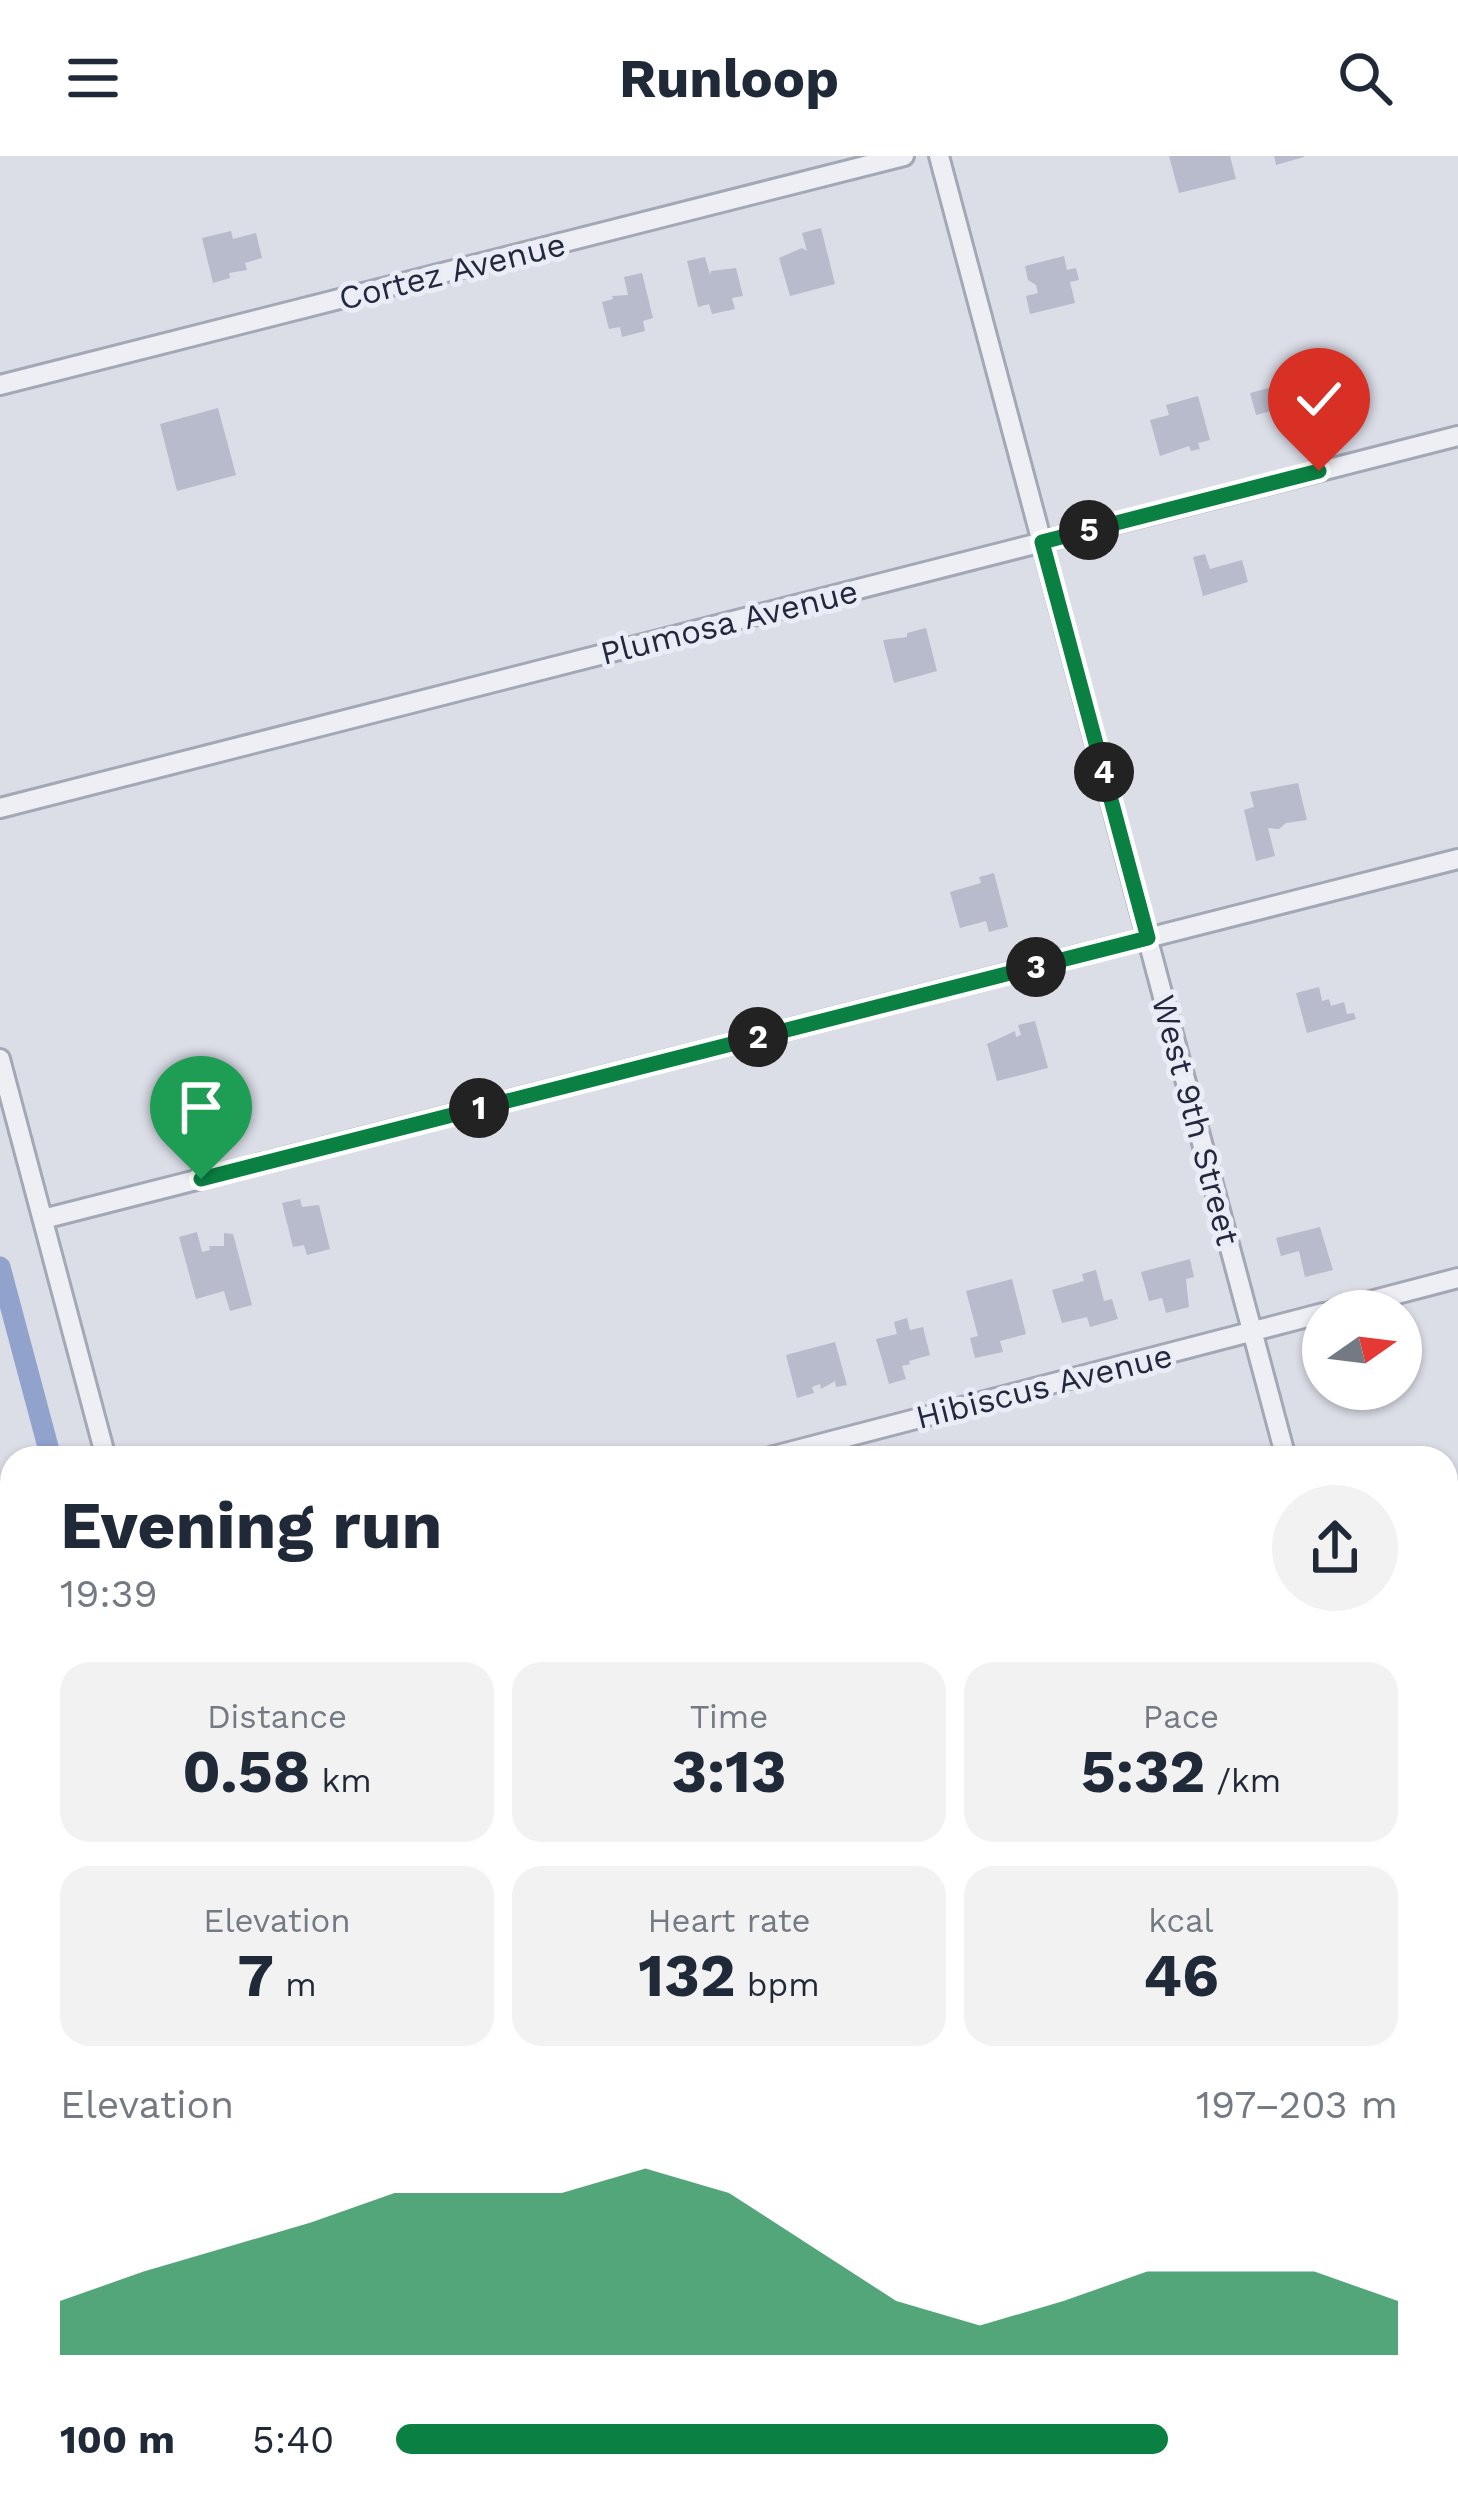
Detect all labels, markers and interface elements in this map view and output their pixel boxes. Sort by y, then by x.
icon: menu [60,45,126,111]
icon: search [1332,45,1398,111]
text: Runloop [619,47,839,110]
street label: Cortez Avenue [335,224,569,318]
pin [1268,348,1370,471]
icon: check [1286,366,1352,432]
pin: 5 [1059,500,1119,560]
text: 5 [1079,510,1099,549]
street label: Plumosa Avenue [596,571,862,673]
pin: 4 [1074,742,1134,802]
text: 4 [1093,752,1115,791]
pin: 3 [1006,937,1066,997]
text: 3 [1026,947,1046,986]
street label: West 9th Street [1144,991,1248,1249]
pin: 2 [728,1007,788,1067]
text: 2 [748,1017,768,1056]
pin [150,1056,252,1179]
icon: arrive [168,1074,234,1140]
pin: 1 [449,1078,509,1138]
text: 1 [472,1088,486,1127]
north arrow [1302,1290,1422,1410]
map controls [1302,1290,1422,1410]
street label: Hibiscus Avenue [912,1335,1176,1437]
button: share [1272,1485,1398,1611]
text: Evening run [60,1487,442,1564]
text: 19:39 [60,1571,158,1616]
text: Distance [207,1697,347,1736]
text: Time [690,1697,768,1736]
text: Pace [1143,1697,1219,1736]
text: 0.58 [182,1736,310,1807]
text: 3:13 [671,1736,787,1807]
text: 5:32 [1081,1736,1205,1807]
text: km [310,1761,372,1800]
text: /km [1205,1761,1281,1800]
text: Elevation [203,1901,351,1940]
text: Heart rate [647,1901,811,1940]
text: kcal [1148,1901,1214,1940]
text: 7 [237,1940,274,2011]
text: 132 [638,1940,736,2011]
text: 46 [1143,1940,1219,2011]
text: m [274,1965,317,2004]
text: bpm [736,1965,820,2004]
text: Elevation [60,2082,234,2127]
text: 197–203 m [1196,2082,1398,2127]
text: 100 m [60,2417,175,2462]
text: 5:40 [252,2417,334,2462]

